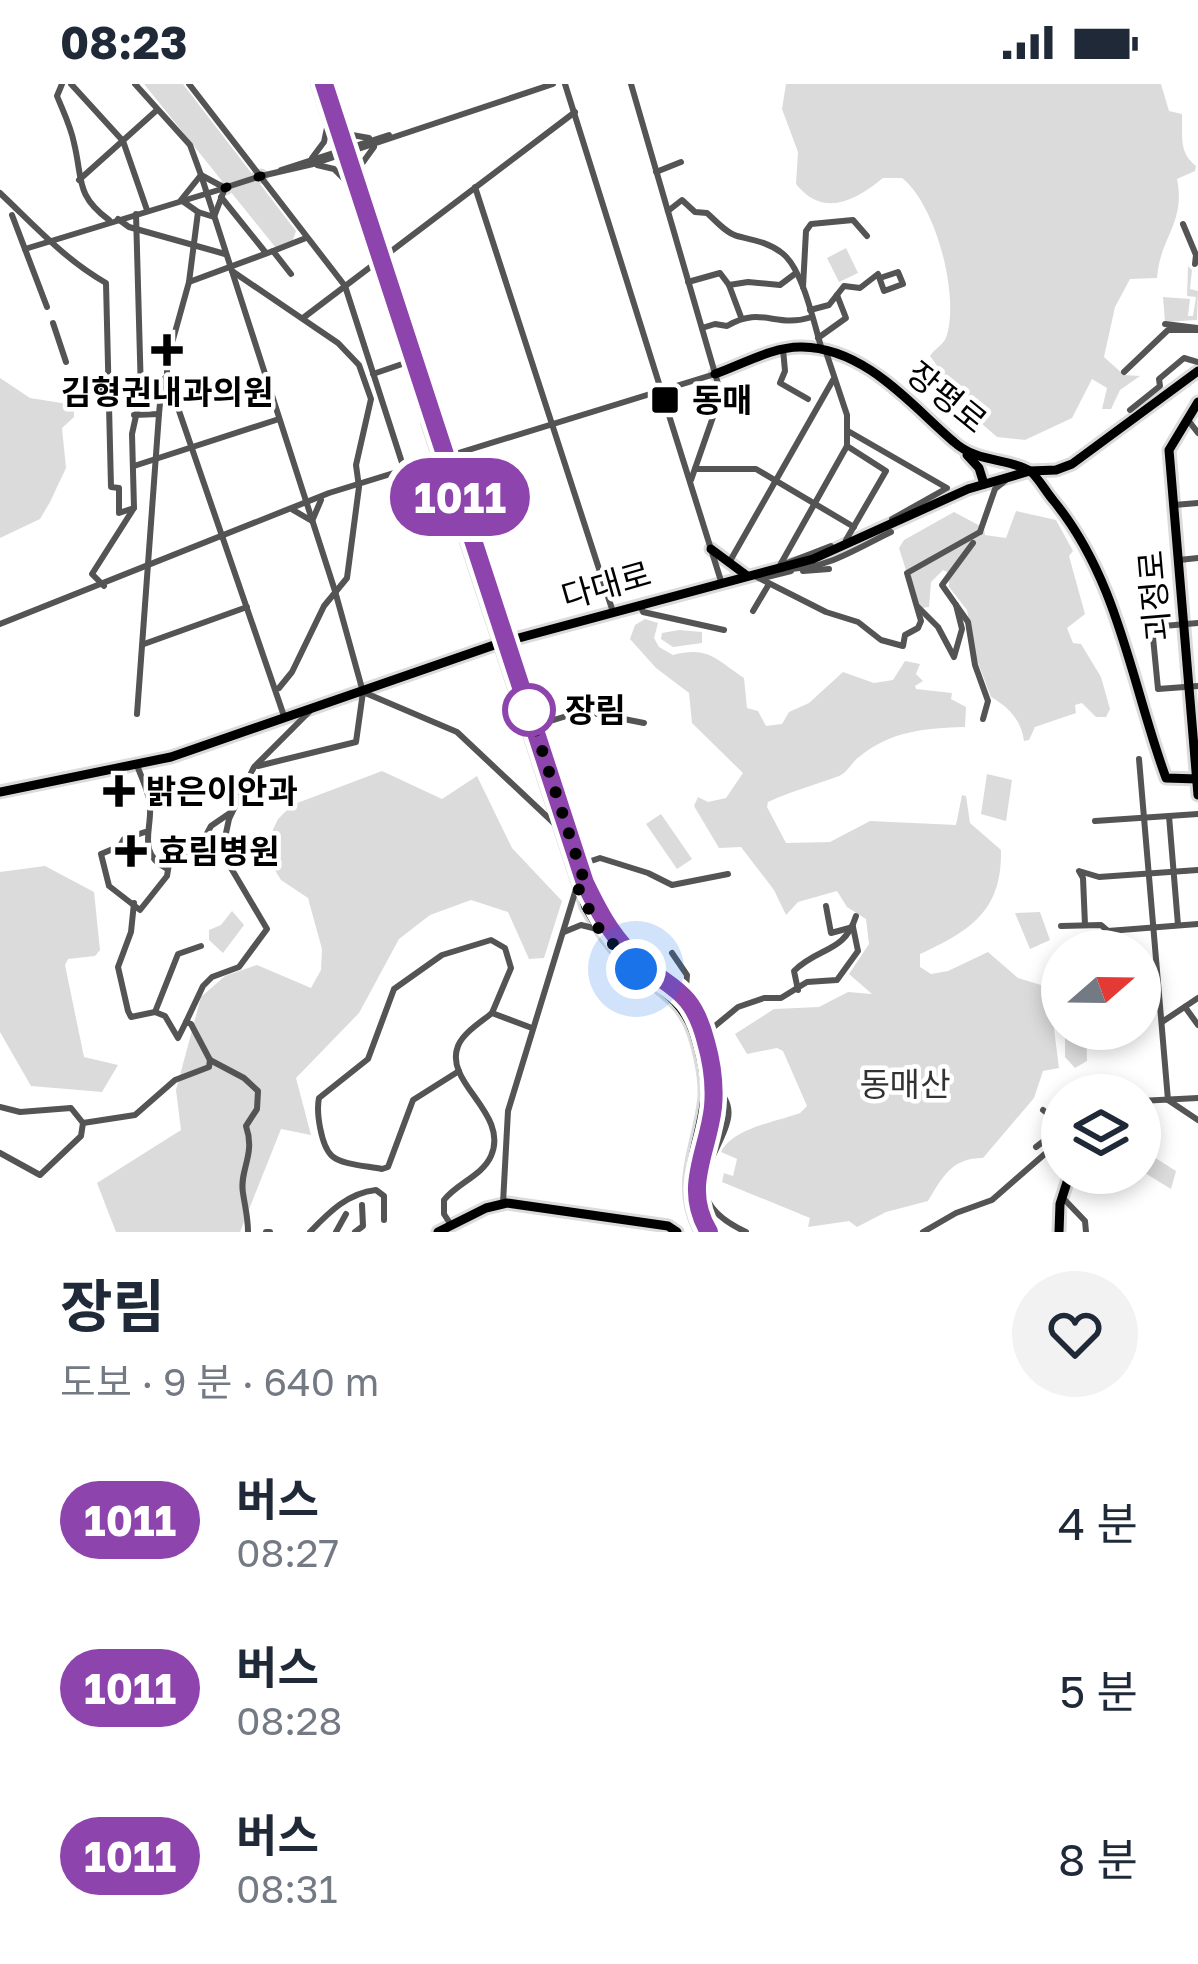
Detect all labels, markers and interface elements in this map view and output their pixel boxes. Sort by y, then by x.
text: 08:23 [60,15,187,69]
marker: 김형권내과의원 [151,334,183,366]
street label: 장평로 [900,353,995,440]
place label: 김형권내과의원 [61,372,273,411]
place label: 동매 [692,380,753,419]
marker: 동매 [649,384,681,416]
line badge: 1011 [376,458,544,536]
text: 1011 [414,472,506,522]
street label: 괴정로 [1130,549,1177,643]
street label: 다대로 [557,553,655,616]
marker: 장림 [504,685,554,735]
place label: 장림 [565,690,626,729]
place label: 밝은이안과 [146,771,298,810]
marker: 밝은이안과 [103,775,135,807]
place label: 효림병원 [158,831,279,870]
marker: 효림병원 [115,835,147,867]
north arrow [1041,930,1161,1050]
map controls [1041,930,1161,1194]
your location [606,939,666,999]
park label: 동매산 [859,1064,951,1103]
button: layers [1041,1074,1161,1194]
text: 장림 [60,1271,165,1340]
button: heart [1012,1271,1138,1397]
text: 도보 · 9 분 · 640 m [60,1358,379,1405]
text: 버스 [236,1472,319,1526]
text: 1011 [84,1495,176,1545]
text: 4 분 [1058,1496,1138,1550]
text: 08:27 [236,1529,339,1576]
text: 버스 [236,1640,319,1694]
text: 1011 [84,1663,176,1713]
text: 5 분 [1059,1664,1138,1718]
text: 08:28 [236,1697,342,1744]
text: 버스 [236,1808,319,1862]
text: 1011 [84,1831,176,1881]
text: 8 분 [1058,1832,1138,1886]
text: 08:31 [236,1865,338,1912]

